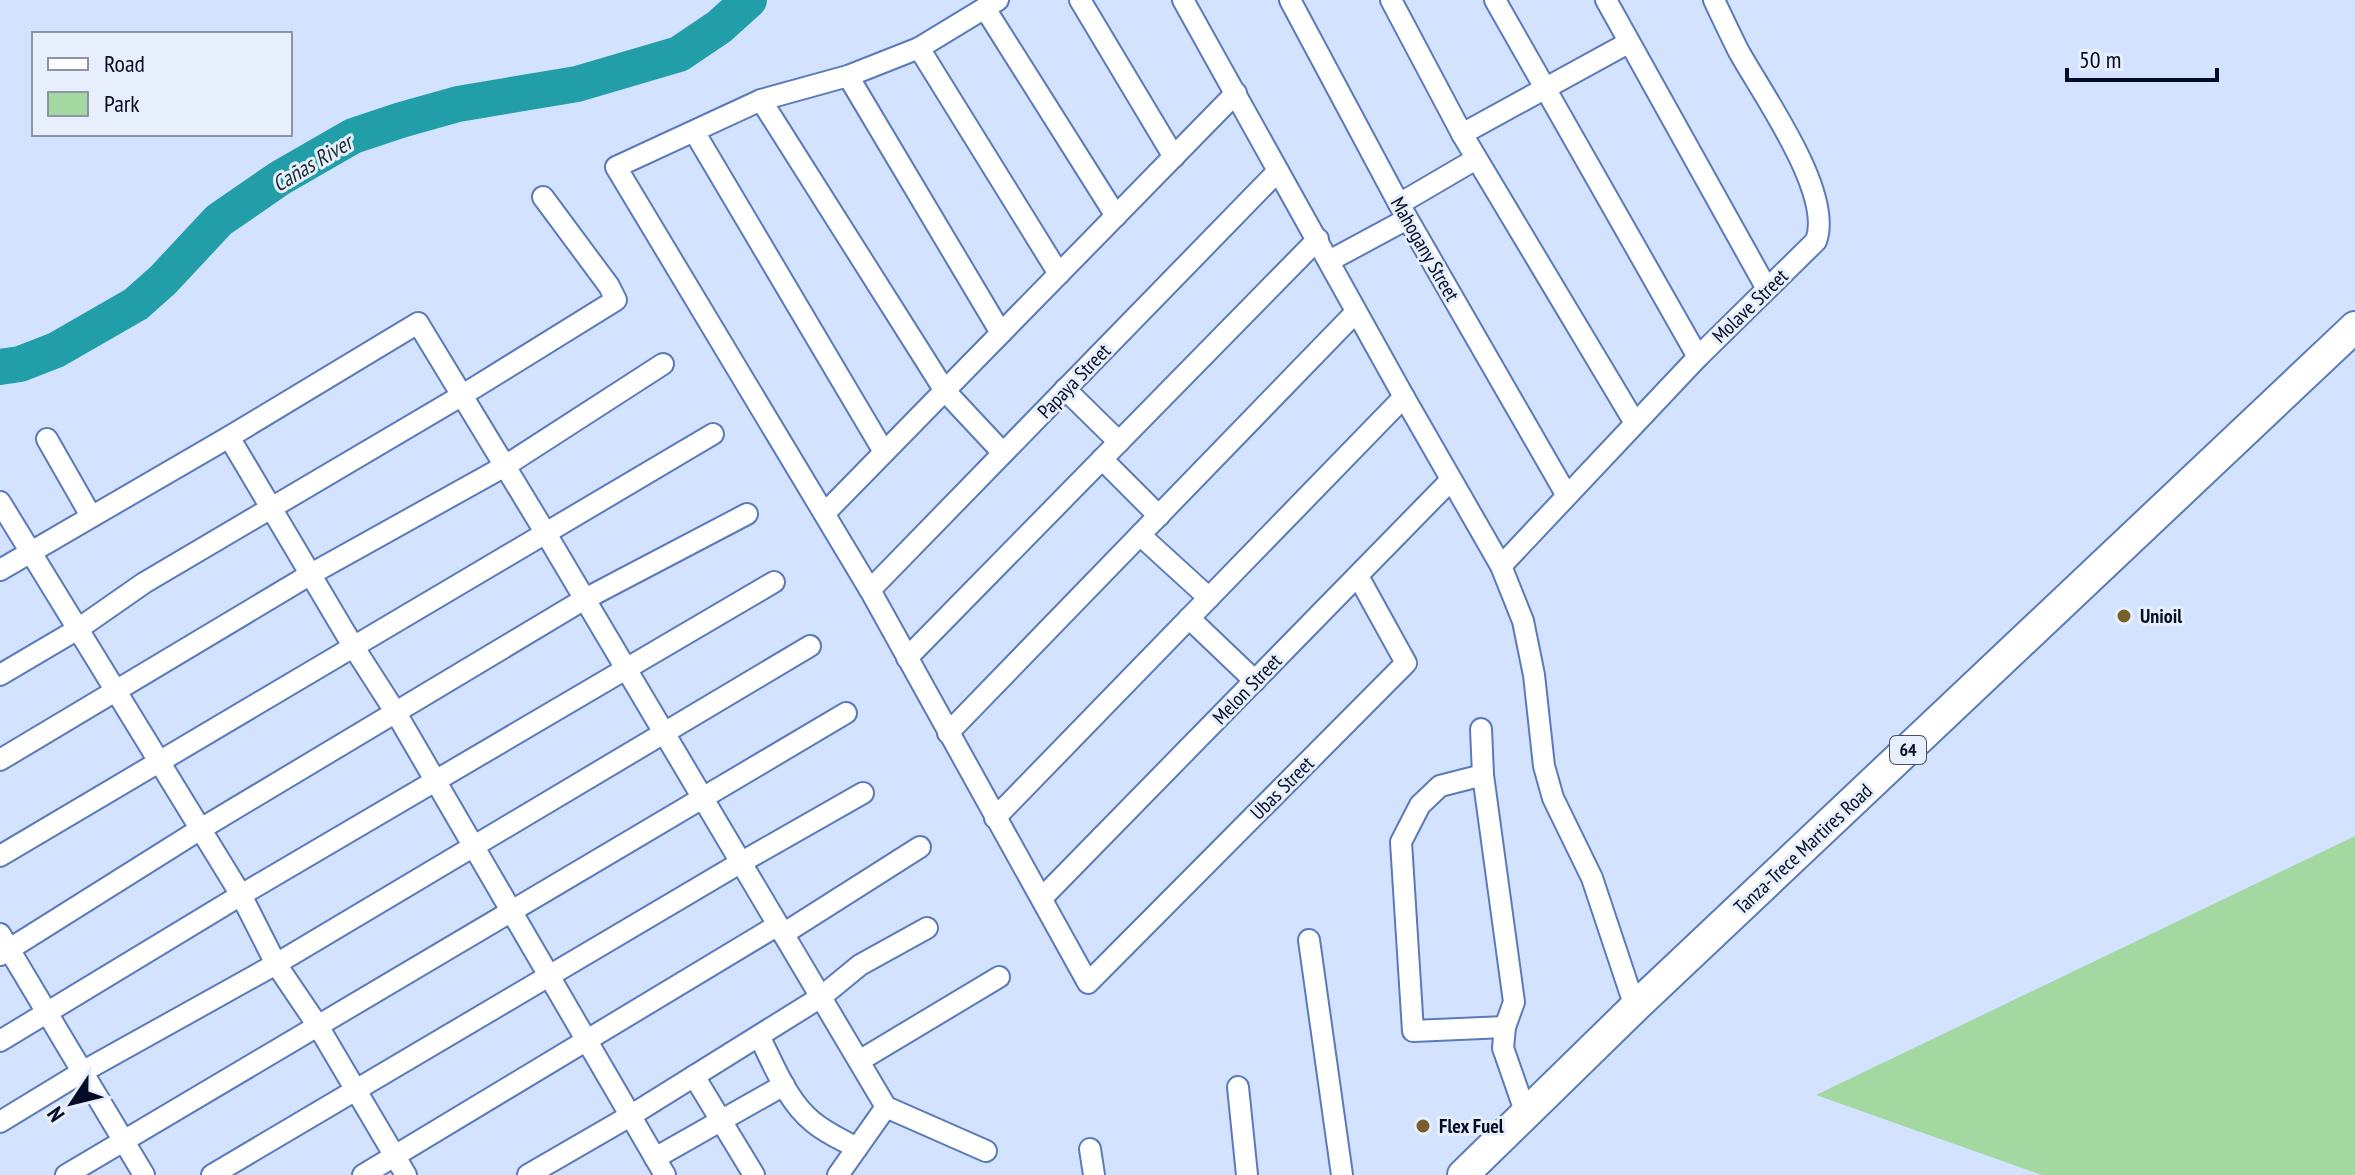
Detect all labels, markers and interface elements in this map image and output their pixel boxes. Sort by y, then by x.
legend [32,32,292,136]
scale bar [2067,32,2217,82]
text: 50 m [2079,44,2121,75]
text: Road [104,48,145,79]
text: Park [104,88,140,119]
water label: Cañas River [267,127,360,198]
street label: Mahogany Street [1385,192,1466,306]
street label: Molave Street [1707,263,1794,349]
street label: Papaya Street [1032,338,1116,424]
place label: Unioil [2140,603,2182,629]
marker: Unioil [2115,607,2133,625]
street label: Melon Street [1207,648,1288,730]
road number: 64 [1890,736,1926,764]
street label: Ubas Street [1245,750,1320,825]
street label: Tanza-Trece Martires Road [1728,778,1878,920]
north arrow [32,1063,112,1143]
text: N [41,1102,70,1127]
place label: Flex Fuel [1439,1113,1504,1139]
marker: Flex Fuel [1414,1117,1432,1135]

